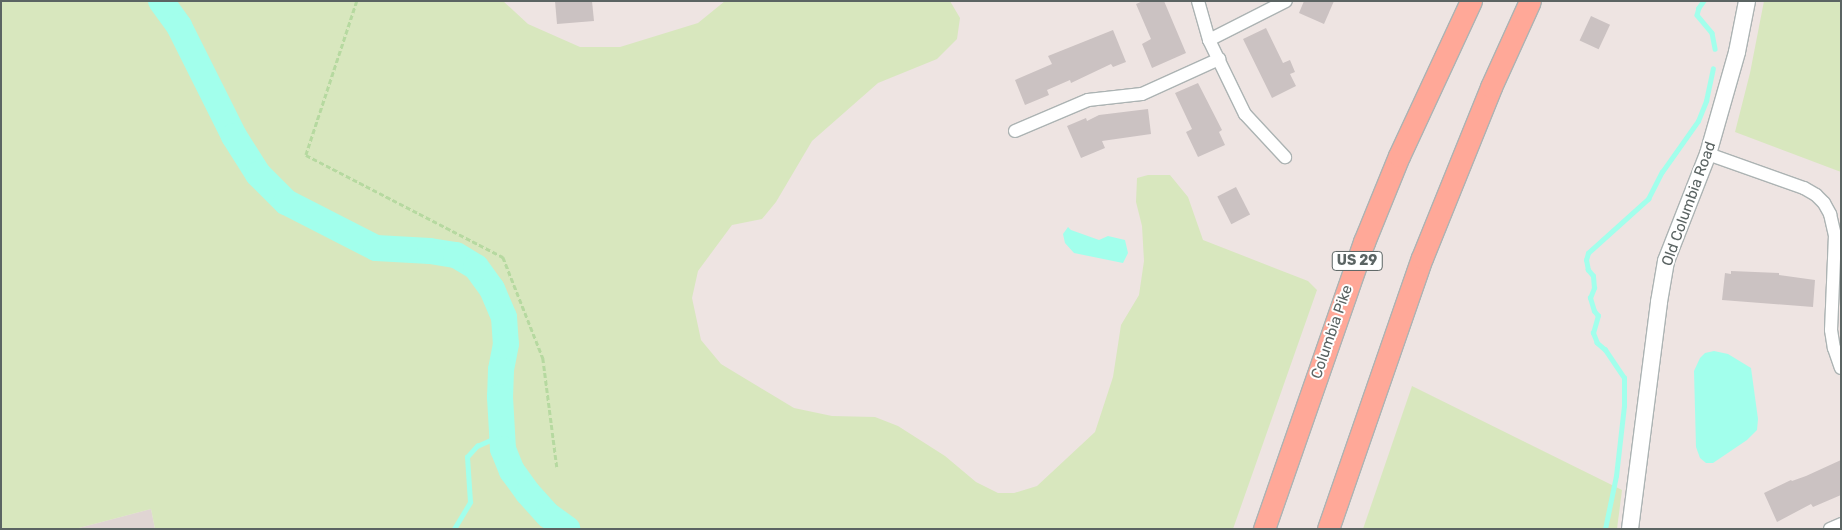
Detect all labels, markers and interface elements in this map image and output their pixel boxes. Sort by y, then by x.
street label: Old Columbia Road [1658,139,1720,269]
road number: US 29 [1331,250,1383,272]
street label: Columbia Pike [1308,283,1356,381]

